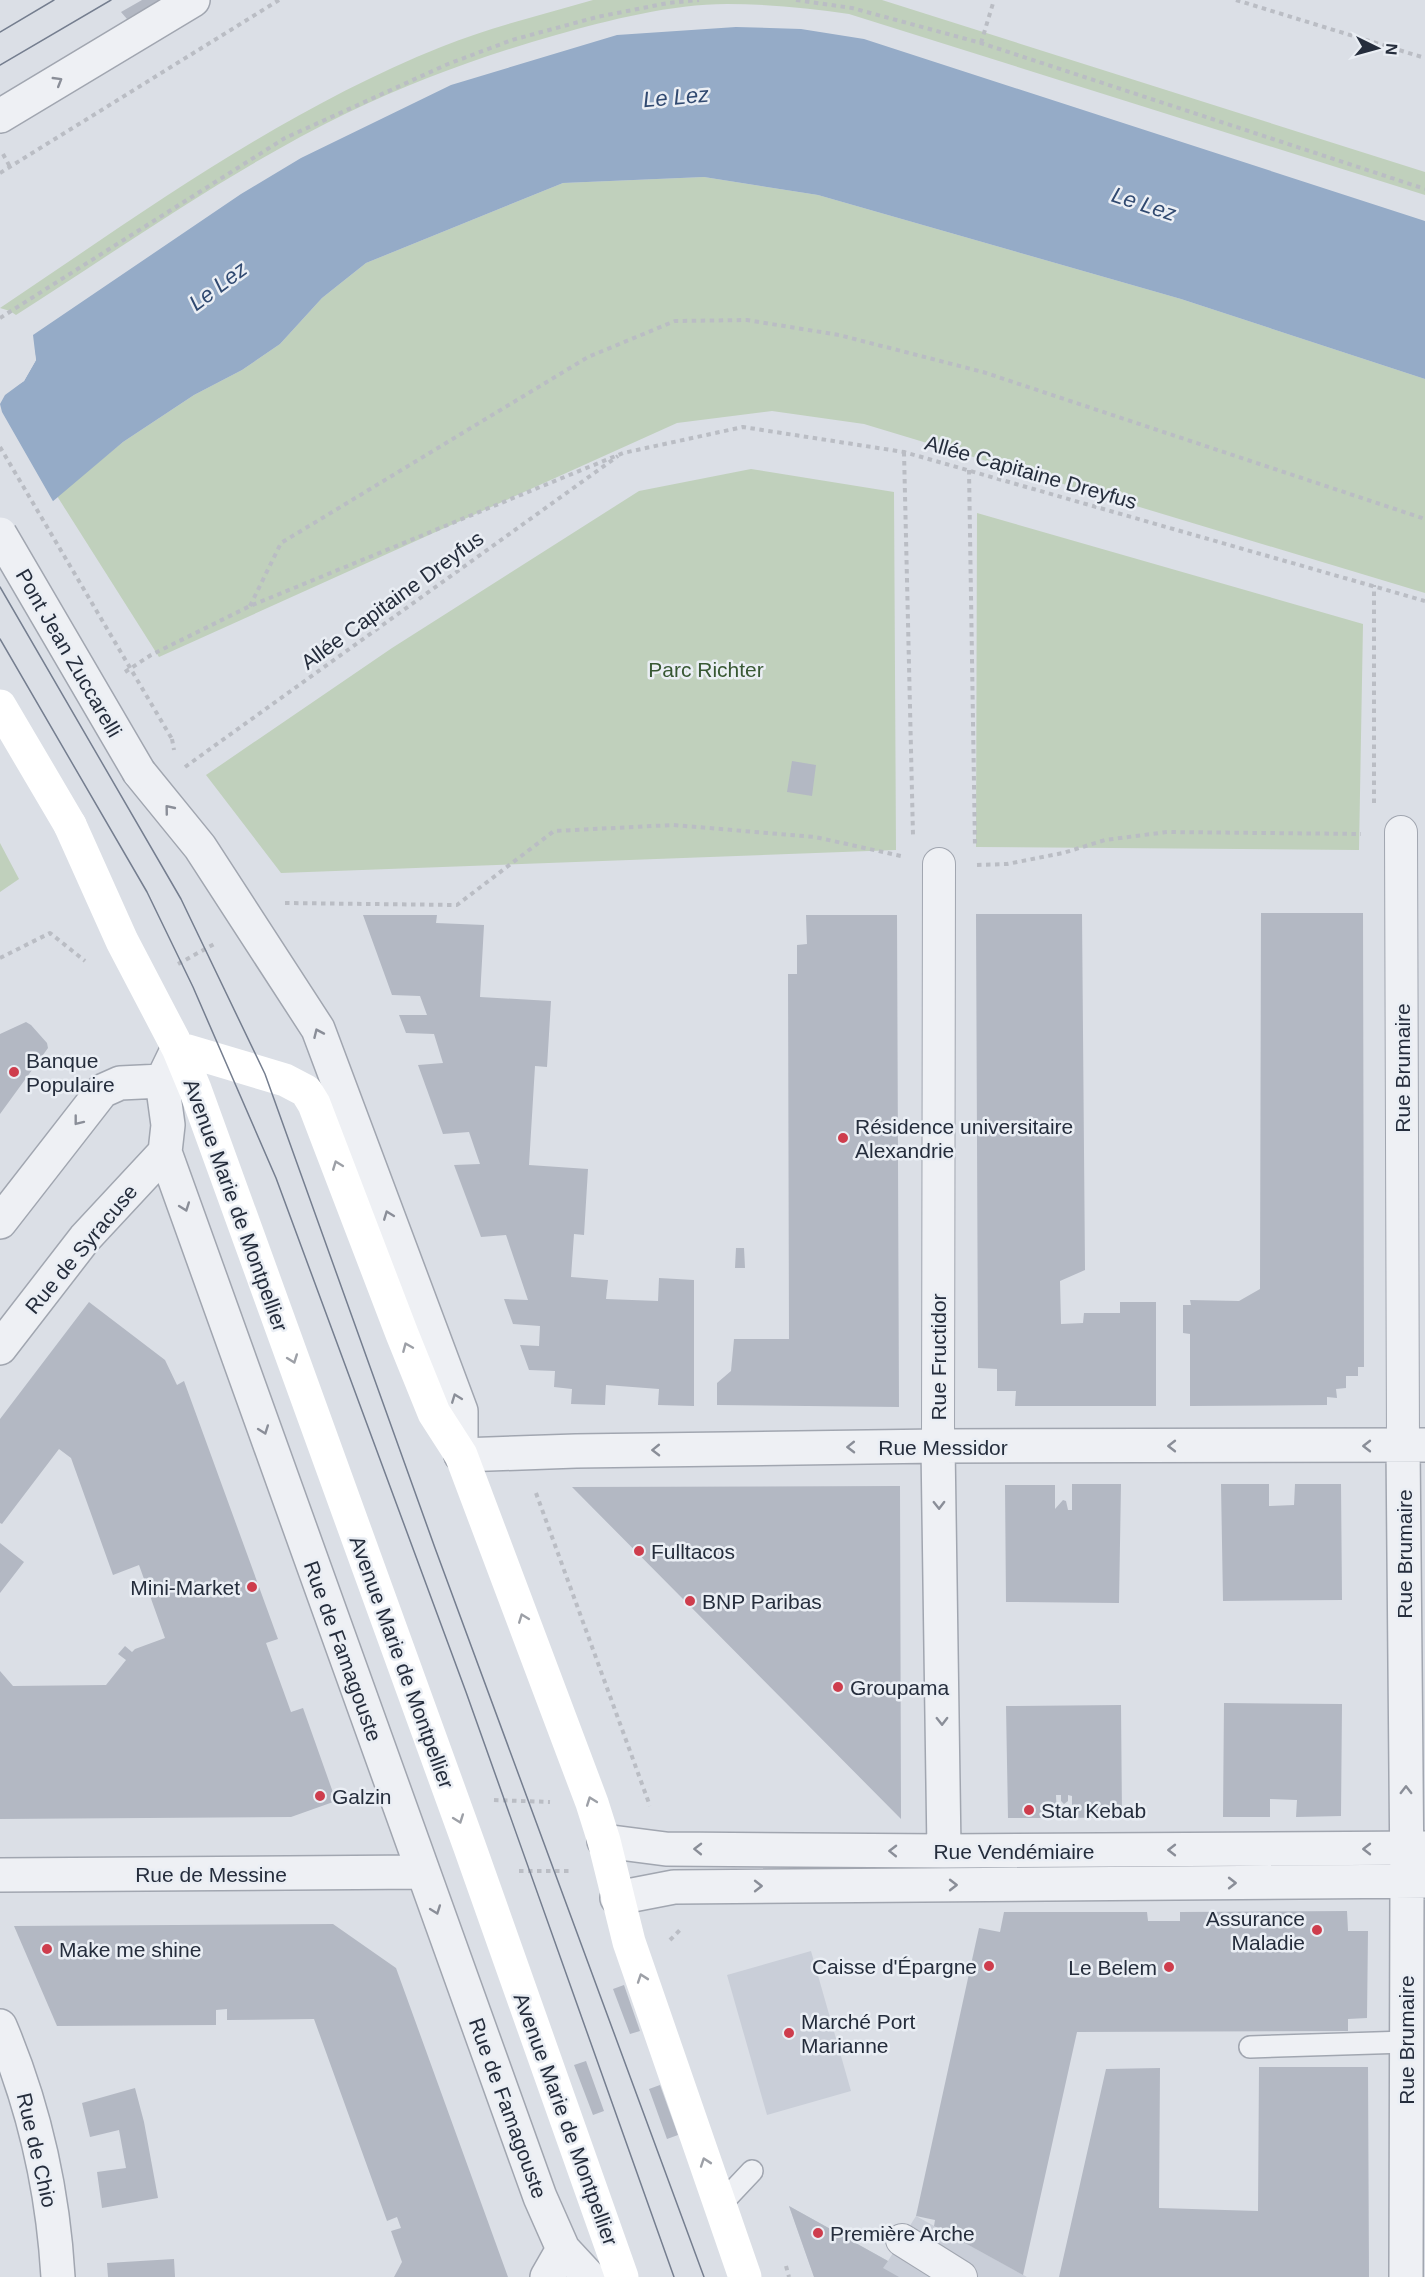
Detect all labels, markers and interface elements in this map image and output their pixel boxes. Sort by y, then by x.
north arrow [1347,18,1407,78]
text: N [1382,43,1400,56]
one-way arrow [52,76,62,88]
water label: Le Lez [642,82,710,112]
water label: Le Lez [1109,182,1179,226]
water label: Le Lez [184,256,252,316]
street label: Allée Capitaine Dreyfus [922,431,1140,513]
street label: Allée Capitaine Dreyfus [296,526,488,674]
street label: Pont Jean Zuccarelli [11,565,127,741]
park label: Parc Richter [648,658,764,681]
one-way arrow [166,805,177,816]
street label: Rue Brumaire [1391,1003,1414,1133]
one-way arrow [314,1029,326,1040]
place label: Banque Populaire [26,1049,115,1096]
marker: Banque Populaire [7,1065,21,1079]
street label: Avenue Marie de Montpellier [180,1076,292,1334]
one-way arrow [75,1115,86,1126]
place label: Résidence universitaire Alexandrie [855,1115,1073,1162]
marker: Résidence universitaire Alexandrie [836,1131,850,1145]
one-way arrow [332,1160,345,1171]
street label: Rue de Syracuse [20,1180,142,1318]
one-way arrow [177,1201,190,1212]
one-way arrow [382,1210,395,1221]
street label: Rue Fructidor [927,1293,950,1421]
one-way arrow [402,1342,414,1353]
one-way arrow [285,1353,298,1364]
one-way arrow [451,1393,464,1404]
one-way arrow [257,1424,270,1435]
street label: Rue Messidor [878,1436,1008,1459]
one-way arrow [1167,1440,1176,1452]
one-way arrow [1362,1440,1371,1452]
one-way arrow [846,1441,855,1454]
one-way arrow [651,1444,660,1456]
street label: Rue Brumaire [1393,1489,1416,1619]
one-way arrow [933,1500,945,1509]
street label: Avenue Marie de Montpellier [346,1533,458,1791]
place label: Fulltacos [651,1540,735,1563]
marker: Fulltacos [632,1544,646,1558]
street label: Rue de Famagouste [300,1558,386,1744]
place label: Mini-Market [130,1576,240,1599]
marker: Mini-Market [245,1580,259,1594]
place label: BNP Paribas [702,1590,822,1613]
marker: BNP Paribas [683,1594,697,1608]
one-way arrow [517,1613,530,1624]
place label: Groupama [850,1676,950,1699]
marker: Groupama [831,1680,845,1694]
one-way arrow [936,1716,948,1725]
place label: Galzin [332,1785,392,1808]
one-way arrow [1399,1786,1412,1795]
marker: Galzin [313,1789,327,1803]
one-way arrow [585,1796,598,1807]
place label: Star Kebab [1041,1799,1146,1822]
marker: Star Kebab [1022,1803,1036,1817]
one-way arrow [452,1813,465,1824]
street label: Rue Vendémiaire [933,1840,1095,1863]
one-way arrow [693,1842,702,1855]
one-way arrow [1362,1843,1371,1855]
one-way arrow [1167,1844,1176,1856]
one-way arrow [888,1845,897,1857]
street label: Rue de Messine [135,1863,287,1886]
one-way arrow [1228,1877,1237,1889]
one-way arrow [949,1879,958,1891]
one-way arrow [754,1880,763,1892]
one-way arrow [429,1904,442,1915]
place label: Assurance Maladie [1206,1907,1305,1954]
marker: Assurance Maladie [1310,1923,1324,1937]
place label: Make me shine [59,1938,201,1961]
marker: Make me shine [40,1942,54,1956]
place label: Caisse d'Épargne [812,1955,977,1978]
place label: Le Belem [1068,1956,1157,1979]
marker: Caisse d'Épargne [982,1959,996,1973]
marker: Le Belem [1162,1960,1176,1974]
one-way arrow [636,1973,649,1984]
street label: Rue Brumaire [1395,1975,1418,2105]
street label: Avenue Marie de Montpellier [510,1990,622,2248]
place label: Marché Port Marianne [801,2010,916,2057]
street label: Rue de Famagouste [465,2015,551,2201]
marker: Marché Port Marianne [782,2026,796,2040]
street label: Rue de Chio [13,2091,61,2209]
one-way arrow [699,2157,712,2168]
place label: Première Arche [830,2222,975,2245]
marker: Première Arche [811,2226,825,2240]

